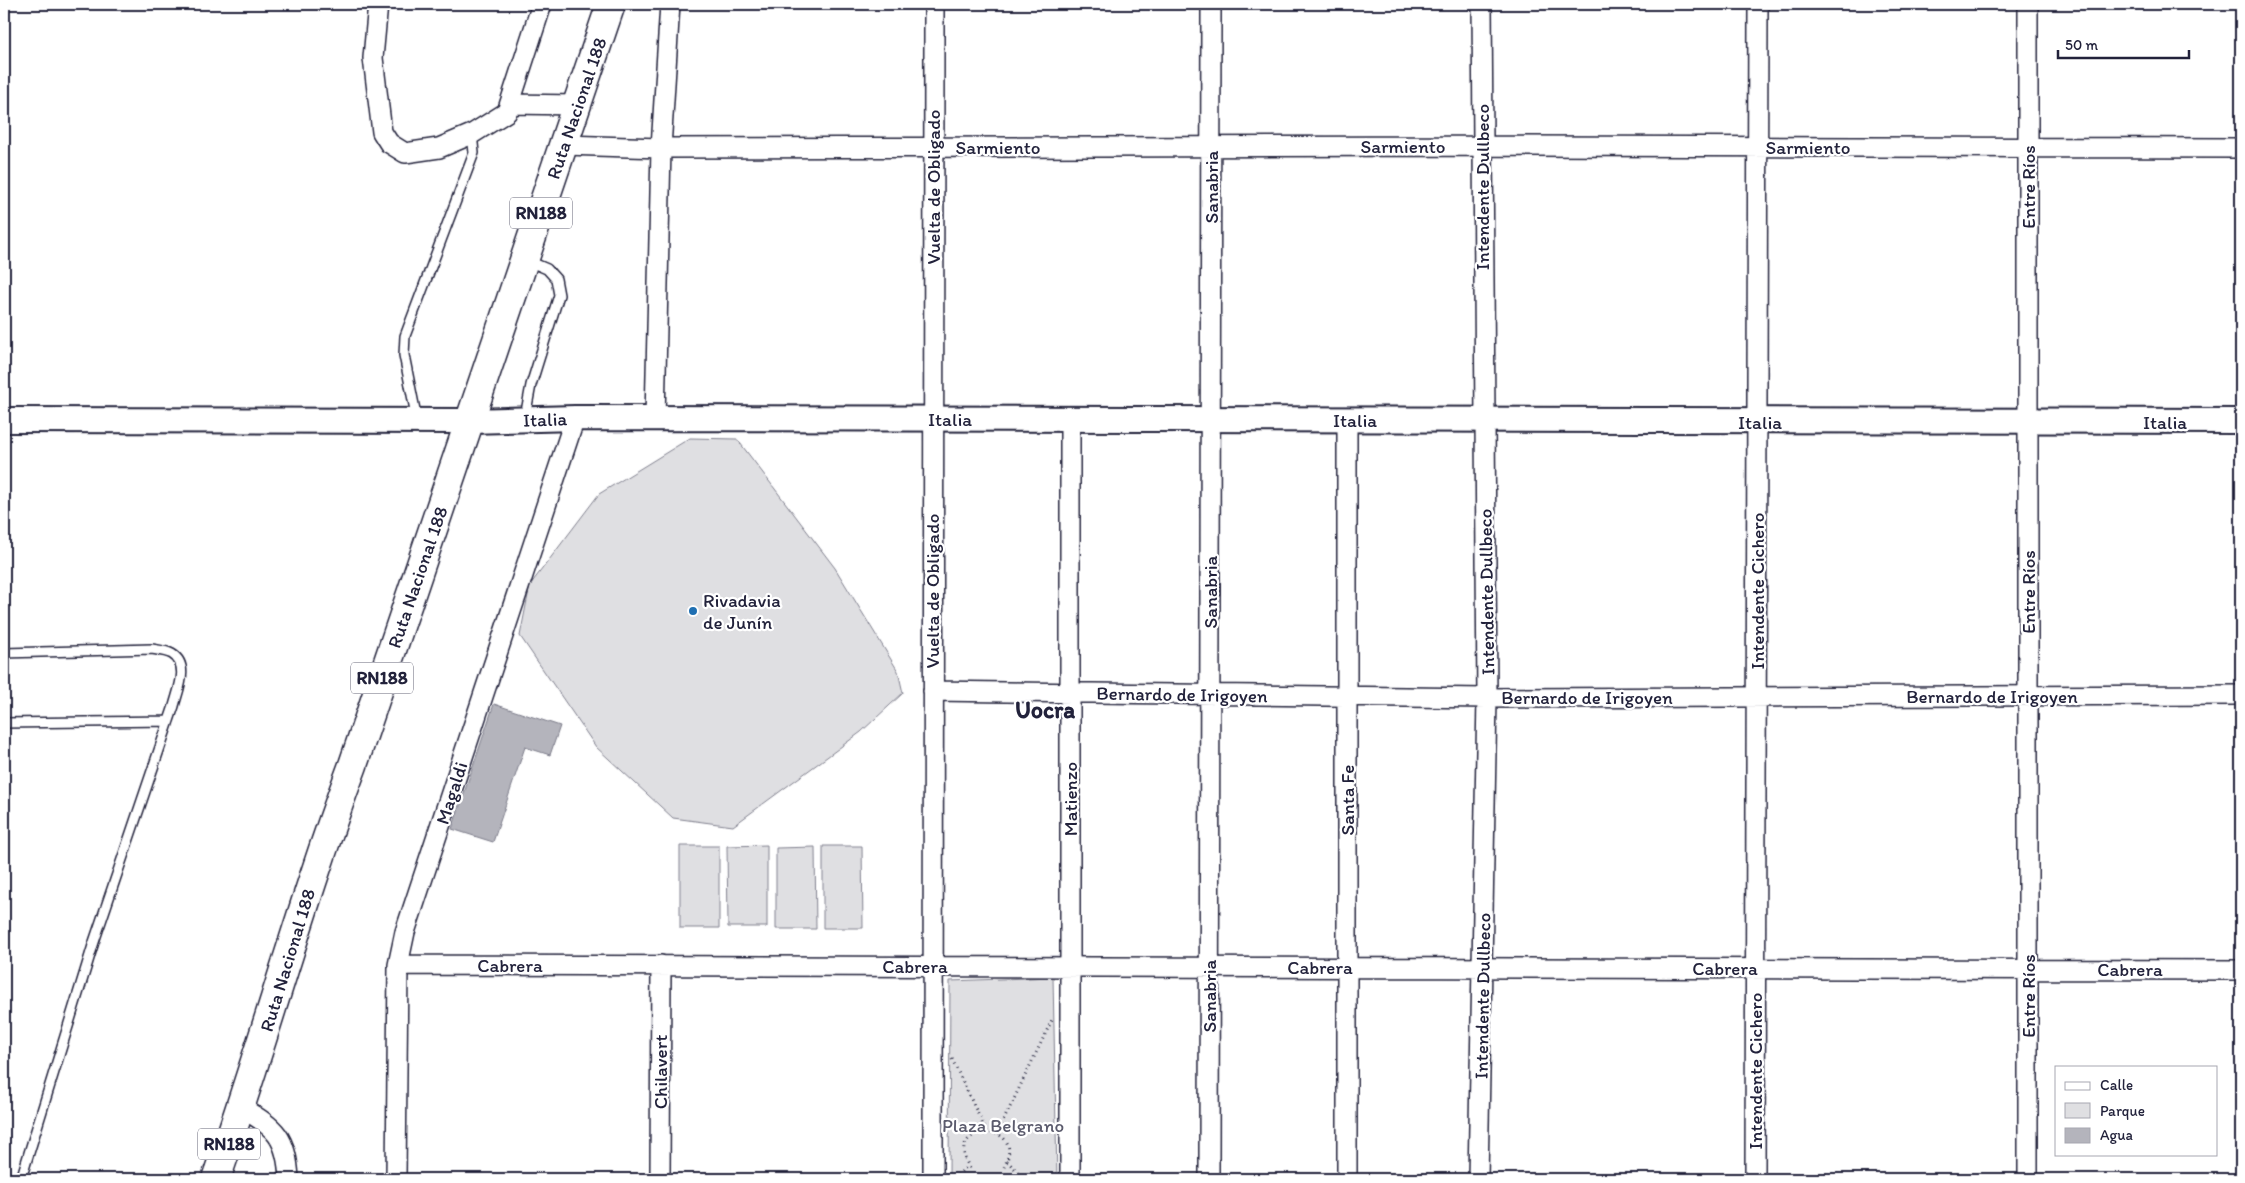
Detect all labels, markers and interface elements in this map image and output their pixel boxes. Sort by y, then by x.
scale bar [2058,28,2189,60]
street label: Ruta Nacional 188 [541,34,612,182]
text: 50 m [2065,36,2098,54]
street label: Intendente Dullbeco [1471,104,1494,270]
street label: Vuelta de Obligado [922,110,945,264]
street label: Sarmiento [1360,135,1446,158]
street label: Sarmiento [955,136,1041,159]
street label: Sarmiento [1765,136,1851,159]
street label: Entre Ríos [2017,145,2040,229]
street label: Sanabria [1200,150,1223,223]
road number: RN188 [510,198,572,228]
street label: Italia [523,407,568,432]
street label: Italia [928,408,972,431]
street label: Italia [1333,409,1377,432]
street label: Italia [1738,411,1782,434]
street label: Italia [2143,411,2187,434]
street label: Ruta Nacional 188 [382,503,453,651]
street label: Intendente Dullbeco [1474,509,1499,675]
street label: Intendente Cichero [1746,513,1769,669]
street label: Vuelta de Obligado [921,514,944,668]
street label: Entre Ríos [2017,550,2040,634]
street label: Sanabria [1199,555,1222,628]
place label: Rivadavia de Junín [703,589,781,634]
marker: Rivadavia de Junín [687,605,699,617]
road number: RN188 [351,662,413,694]
street label: Bernardo de Irigoyen [1096,682,1268,707]
street label: Bernardo de Irigoyen [1906,685,2078,708]
street label: Bernardo de Irigoyen [1501,686,1673,709]
district label: Uocra [1015,695,1075,724]
street label: Magaldi [431,759,472,827]
street label: Matienzo [1059,762,1082,836]
street label: Santa Fe [1336,764,1359,836]
street label: Ruta Nacional 188 [255,886,320,1035]
street label: Intendente Dullbeco [1470,913,1495,1079]
street label: Cabrera [477,954,543,977]
street label: Entre Ríos [2017,954,2040,1038]
street label: Cabrera [882,955,948,978]
street label: Cabrera [1287,956,1353,979]
street label: Cabrera [1692,957,1758,980]
street label: Cabrera [2097,958,2163,981]
street label: Sanabria [1198,959,1221,1032]
street label: Intendente Cichero [1744,993,1767,1149]
street label: Chilavert [649,1035,672,1109]
legend [2055,1066,2218,1156]
text: Calle [2100,1076,2133,1094]
text: Parque [2100,1102,2145,1120]
park label: Plaza Belgrano [942,1114,1064,1137]
text: Agua [2100,1126,2134,1144]
road number: RN188 [198,1128,260,1160]

